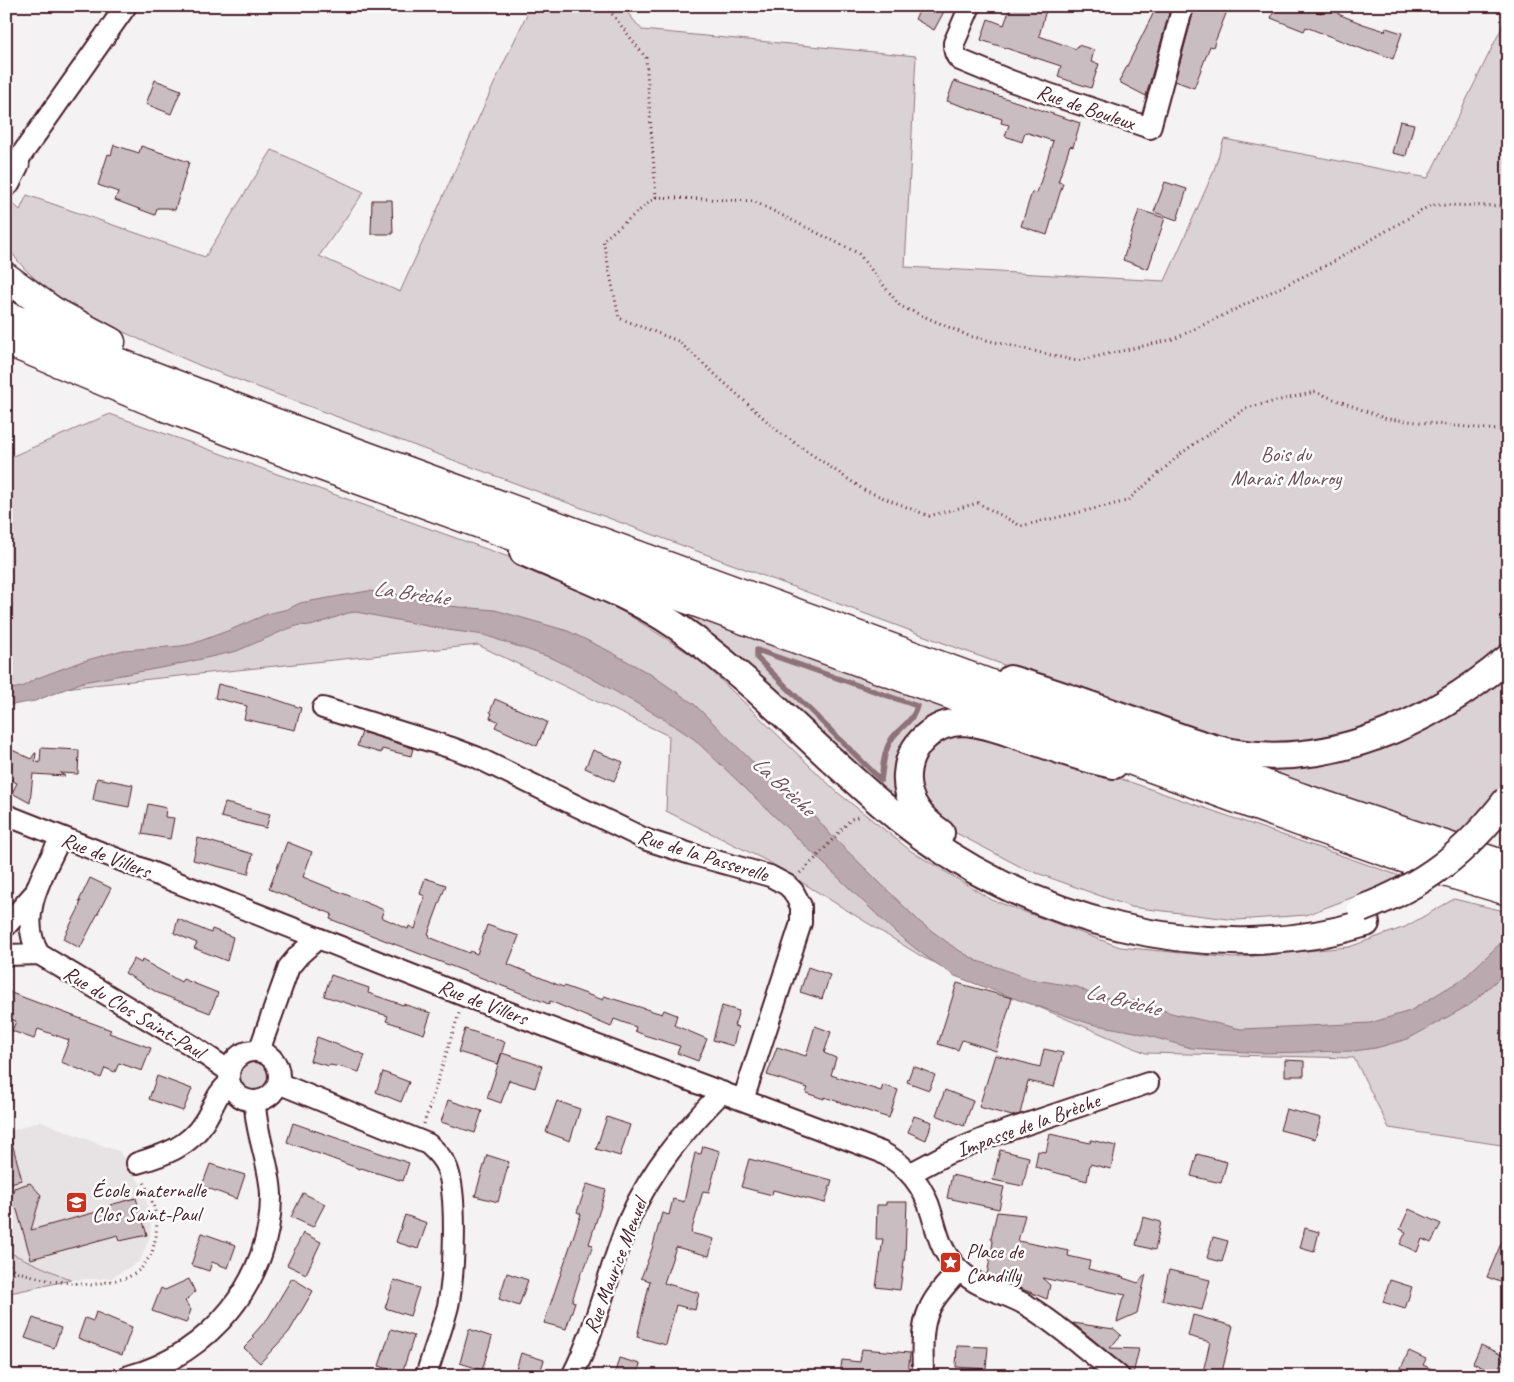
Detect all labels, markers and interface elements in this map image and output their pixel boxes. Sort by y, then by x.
street label: Rue de Bouleux [1034,78,1140,136]
park label: Bois du Marais Monroy [1231,441,1343,491]
water label: La Brèche [371,574,454,613]
water label: La Brèche [746,750,823,824]
street label: Rue de la Passerelle [635,823,772,887]
street label: Rue de Villers [58,826,156,885]
street label: Rue du Clos Saint-Paul [59,960,212,1066]
street label: Rue de Villers [435,973,533,1032]
water label: La Brèche [1083,977,1167,1024]
street label: Impasse de la Brèche [953,1086,1105,1163]
place label: École maternelle Clos Saint-Paul [92,1177,207,1227]
school or university icon: École maternelle Clos Saint-Paul [64,1190,88,1214]
street label: Rue Maurice Menuel [577,1192,654,1337]
place label: Place de Candilly [966,1238,1024,1288]
place icon: Place de Candilly [938,1251,962,1275]

